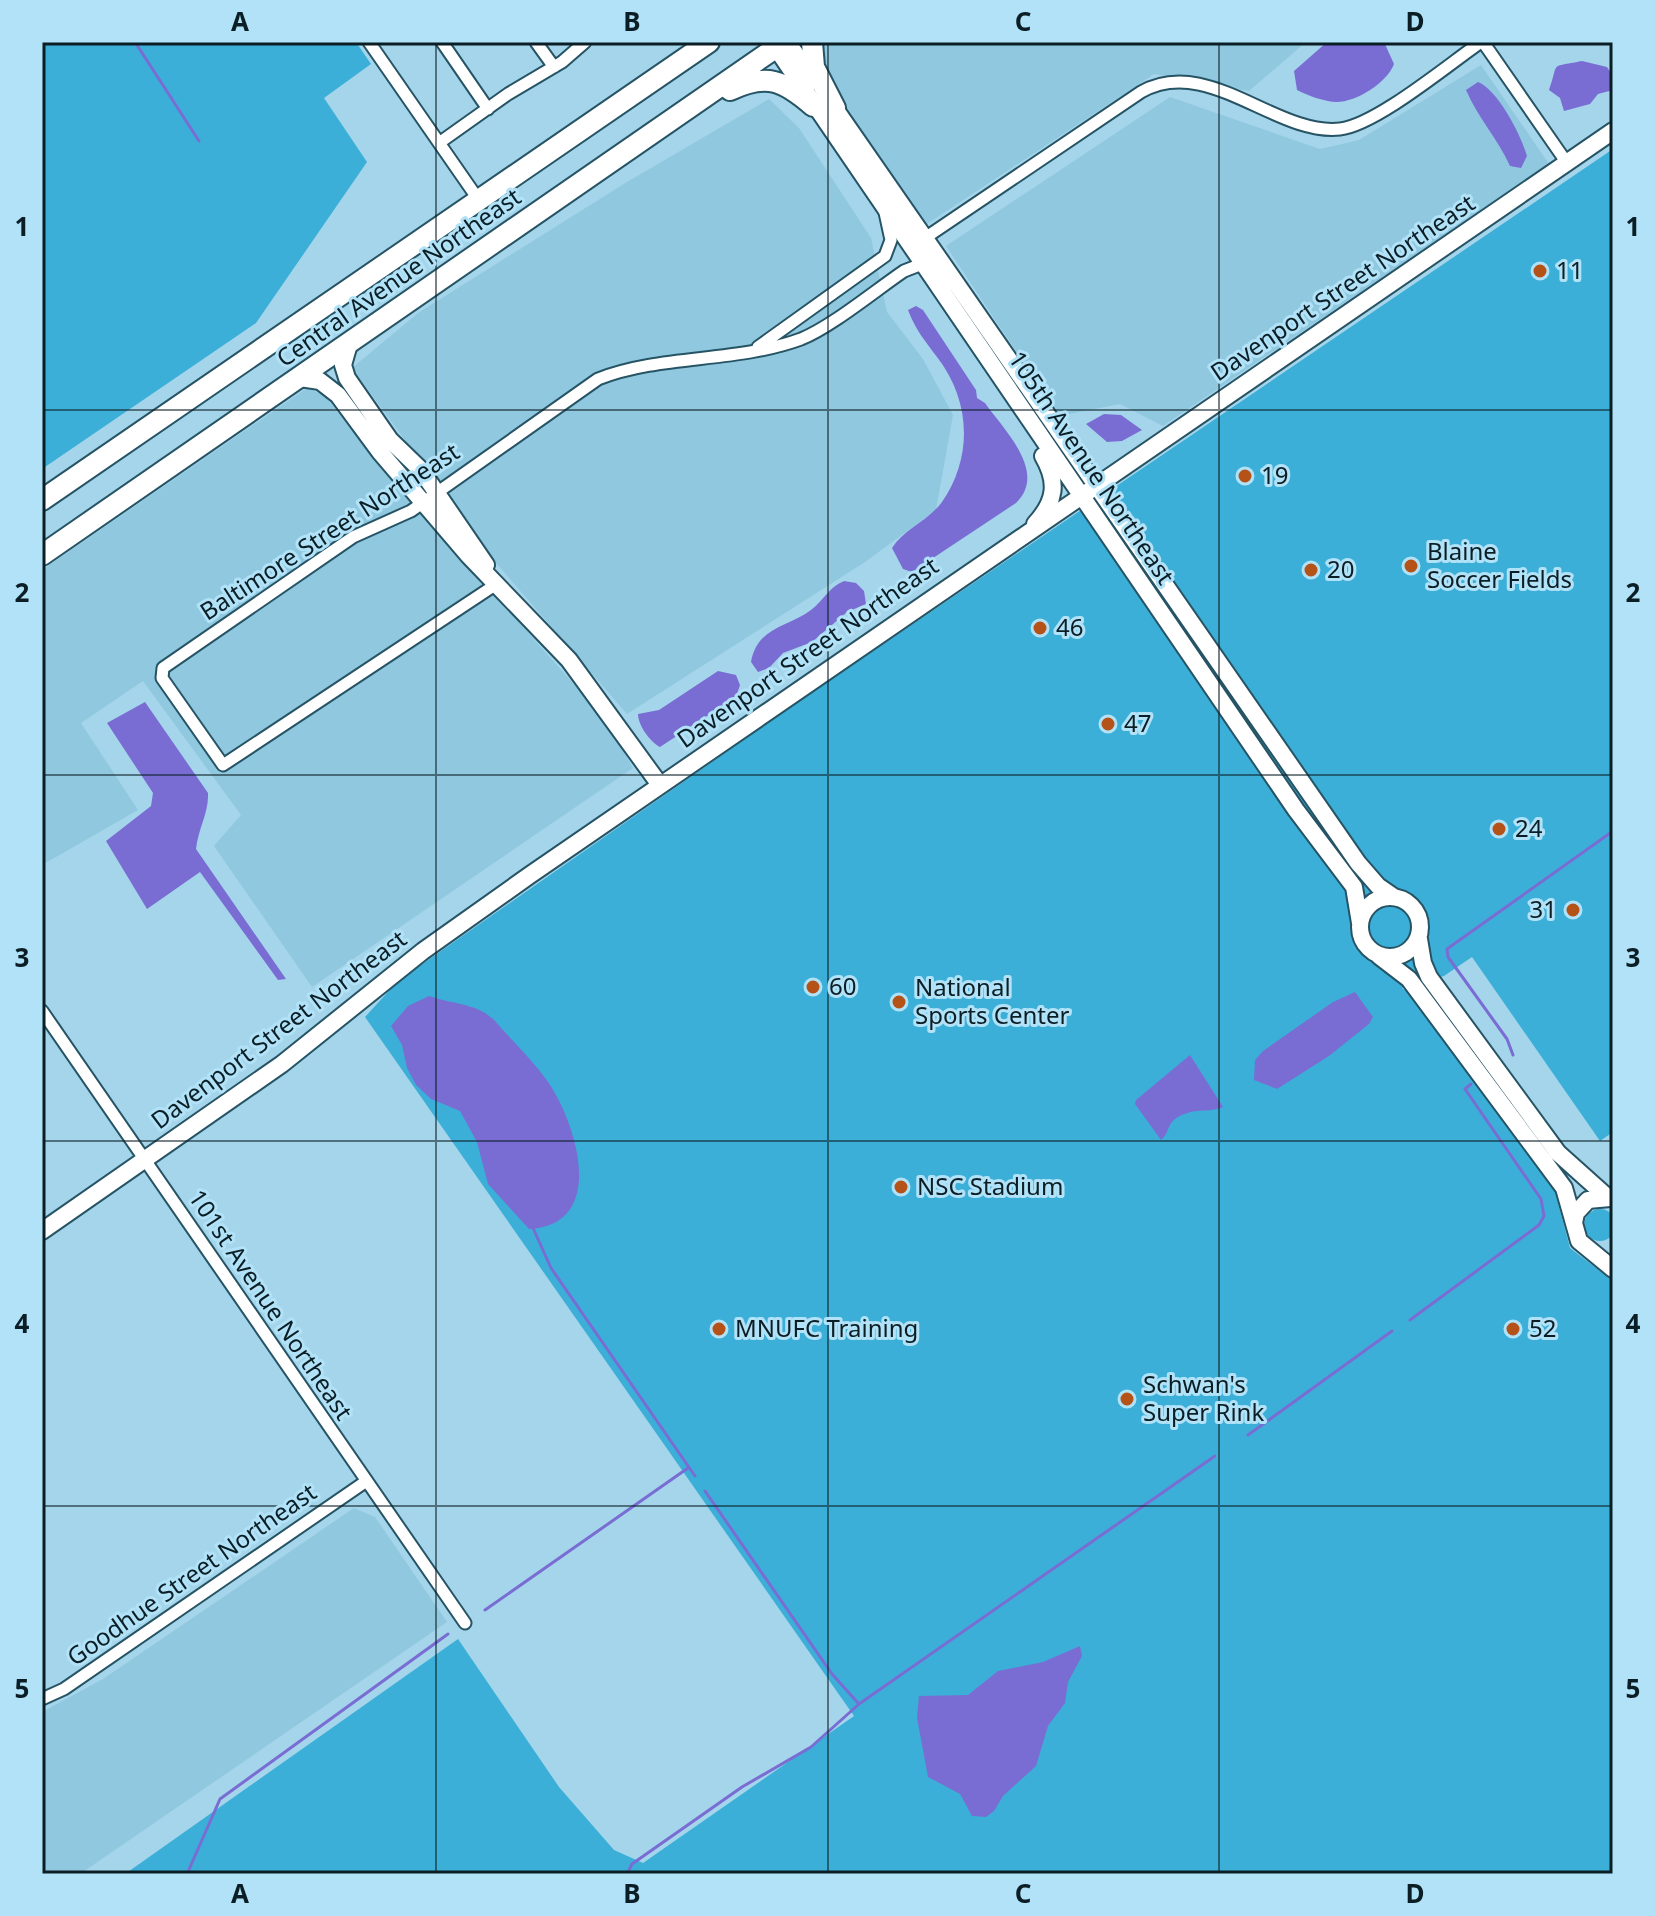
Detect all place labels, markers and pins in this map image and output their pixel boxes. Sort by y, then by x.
place label: 11 [1556,253,1583,286]
marker: 11 [1531,262,1549,280]
place label: 19 [1261,458,1288,491]
marker: 19 [1236,467,1254,485]
place label: Blaine Soccer Fields [1427,534,1572,595]
place label: 20 [1327,552,1354,585]
marker: Blaine Soccer Fields [1402,557,1420,575]
marker: 20 [1302,561,1320,579]
place label: 46 [1056,610,1083,643]
marker: 46 [1031,619,1049,637]
place label: 47 [1124,706,1151,739]
marker: 47 [1099,715,1117,733]
place label: 24 [1515,811,1543,844]
marker: 24 [1490,820,1508,838]
place label: 31 [1530,892,1557,925]
marker: 31 [1564,901,1582,919]
place label: 60 [829,969,856,1002]
place label: National Sports Center [915,970,1070,1031]
marker: 60 [804,978,822,996]
marker: National Sports Center [890,993,908,1011]
place label: NSC Stadium [917,1169,1063,1202]
marker: NSC Stadium [892,1178,910,1196]
place label: MNUFC Training [735,1311,918,1344]
place label: 52 [1529,1311,1556,1344]
marker: MNUFC Training [710,1320,728,1338]
marker: 52 [1504,1320,1522,1338]
place label: Schwan's Super Rink [1143,1367,1264,1428]
marker: Schwan's Super Rink [1118,1390,1136,1408]

